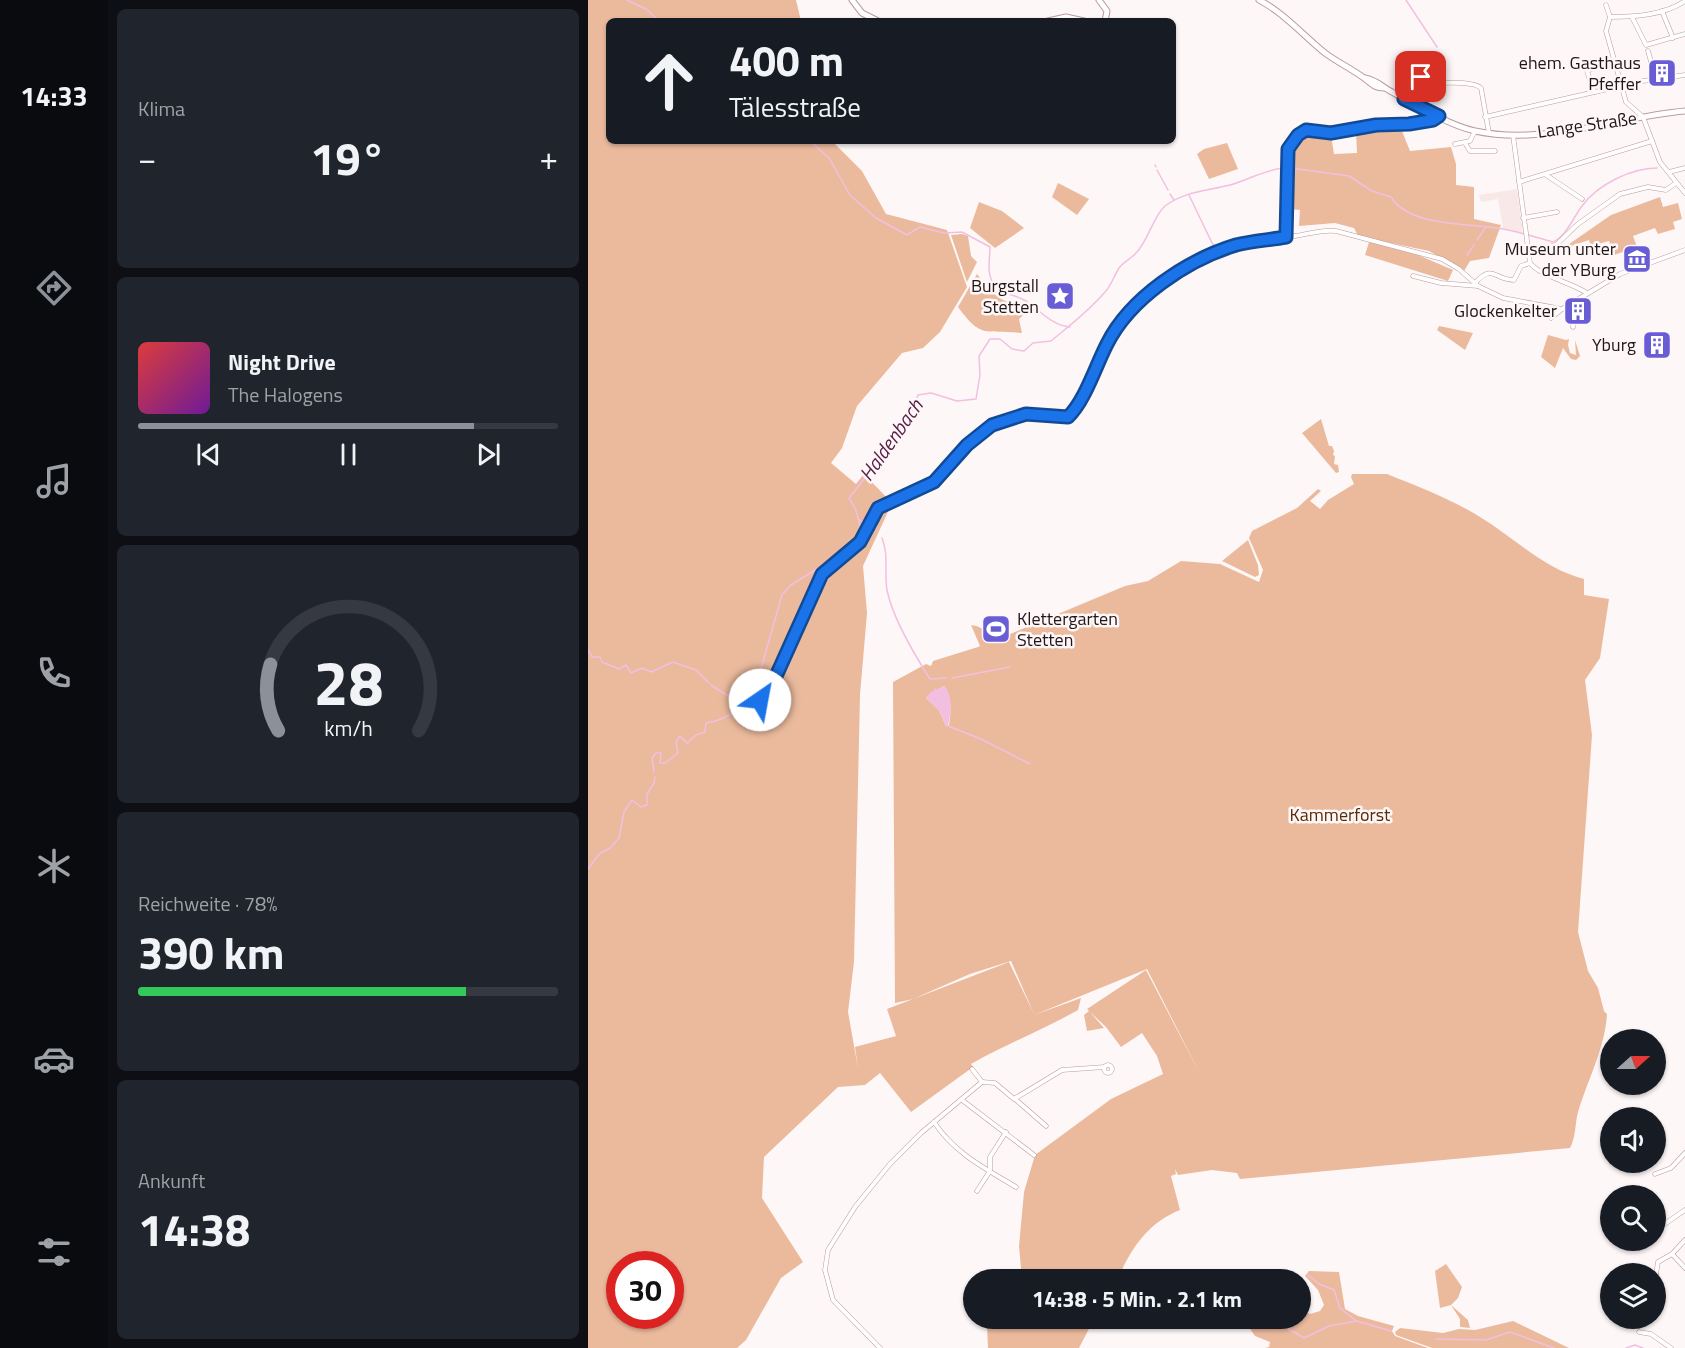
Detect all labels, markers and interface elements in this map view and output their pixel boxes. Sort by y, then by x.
text: 400 m [729,28,844,92]
icon: ahead [630,42,708,120]
place label: ehem. Gasthaus Pfeffer [1519,49,1641,97]
pin [1395,51,1446,102]
building icon: ehem. Gasthaus Pfeffer [1646,57,1678,89]
icon: arrive [1404,60,1437,93]
text: 14:33 [20,75,88,116]
text: Tälesstraße [729,86,861,127]
text: Klima [138,93,185,124]
street label: Lange Straße [1535,104,1638,145]
text: 19° [310,124,386,192]
text: − [138,133,156,183]
text: + [540,133,558,183]
place label: Museum unter der YBurg [1504,235,1616,283]
museum icon: Museum unter der YBurg [1621,243,1653,275]
icon: directions [33,267,75,309]
place label: Burgstall Stetten [971,272,1039,320]
place icon: Burgstall Stetten [1044,280,1076,312]
building icon: Glockenkelter [1562,295,1594,327]
place label: Glockenkelter [1454,297,1557,324]
building icon: Yburg [1641,329,1673,361]
place label: Yburg [1592,331,1636,358]
text: Night Drive [228,345,336,379]
text: The Halogens [228,379,343,410]
water label: Haldenbach [851,392,931,487]
icon: previous [192,438,225,471]
icon: pause [332,438,365,471]
icon: next [472,438,505,471]
icon: music [33,460,75,502]
place label: Klettergarten Stetten [1017,605,1118,653]
sports icon: Klettergarten Stetten [980,613,1012,645]
text: 28 [313,634,383,729]
icon: phone [33,652,75,694]
position arrow [728,668,792,732]
text: km/h [324,712,372,744]
park label: Kammerforst [1290,801,1391,828]
icon: climate [33,845,75,887]
text: Reichweite · 78% [138,888,277,919]
text: 390 km [138,918,284,986]
north arrow [1600,1029,1666,1095]
map controls [1600,1029,1666,1329]
icon: car [33,1038,75,1080]
button: sound [1600,1107,1666,1173]
text: Ankunft [138,1165,205,1196]
button: search [1600,1185,1666,1251]
text: 14:38 [138,1195,250,1263]
icon: filters [33,1231,75,1273]
speed limit sign: 30 [606,1251,684,1329]
button: layers [1600,1263,1666,1329]
text: 14:38 · 5 Min. · 2.1 km [1032,1282,1242,1316]

